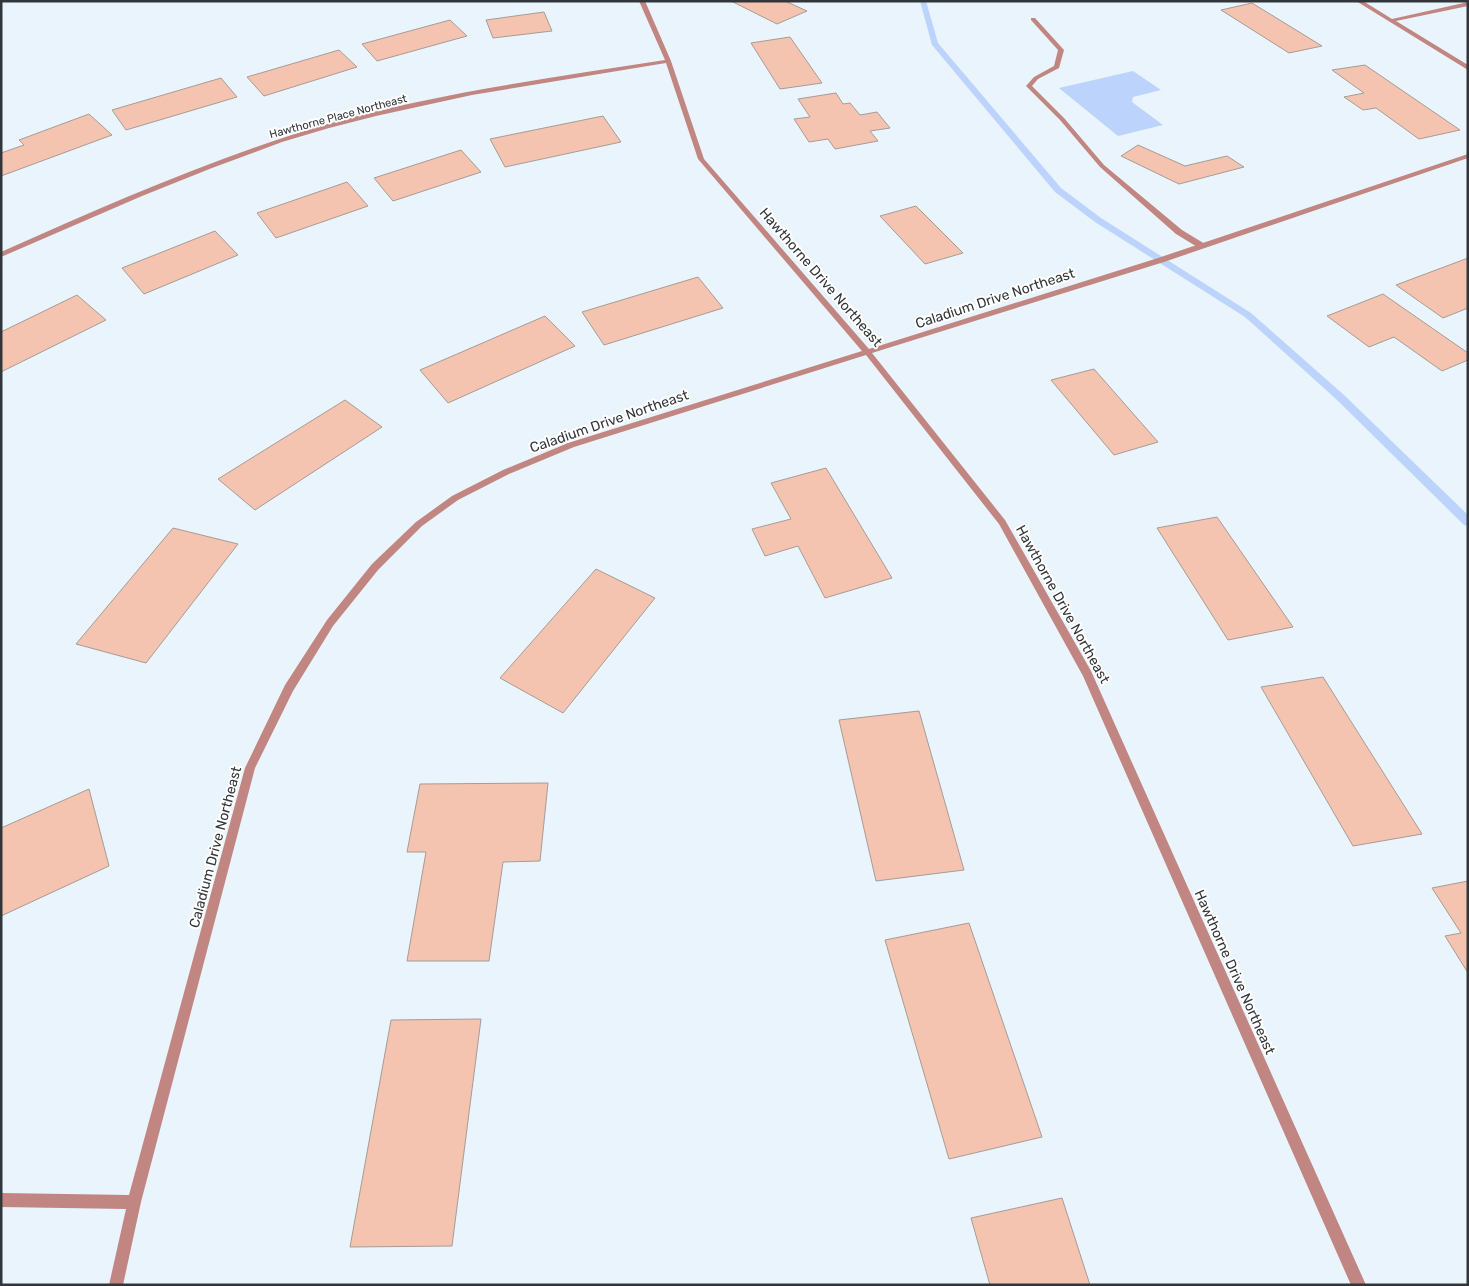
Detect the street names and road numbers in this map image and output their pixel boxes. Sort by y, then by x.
street label: Hawthorne Place Northeast [268,92,409,141]
street label: Hawthorne Drive Northeast [756,204,886,351]
street label: Caladium Drive Northeast [913,264,1077,332]
street label: Caladium Drive Northeast [528,386,691,457]
street label: Hawthorne Drive Northeast [1012,522,1113,687]
street label: Caladium Drive Northeast [186,764,245,930]
street label: Hawthorne Drive Northeast [1190,887,1279,1058]

